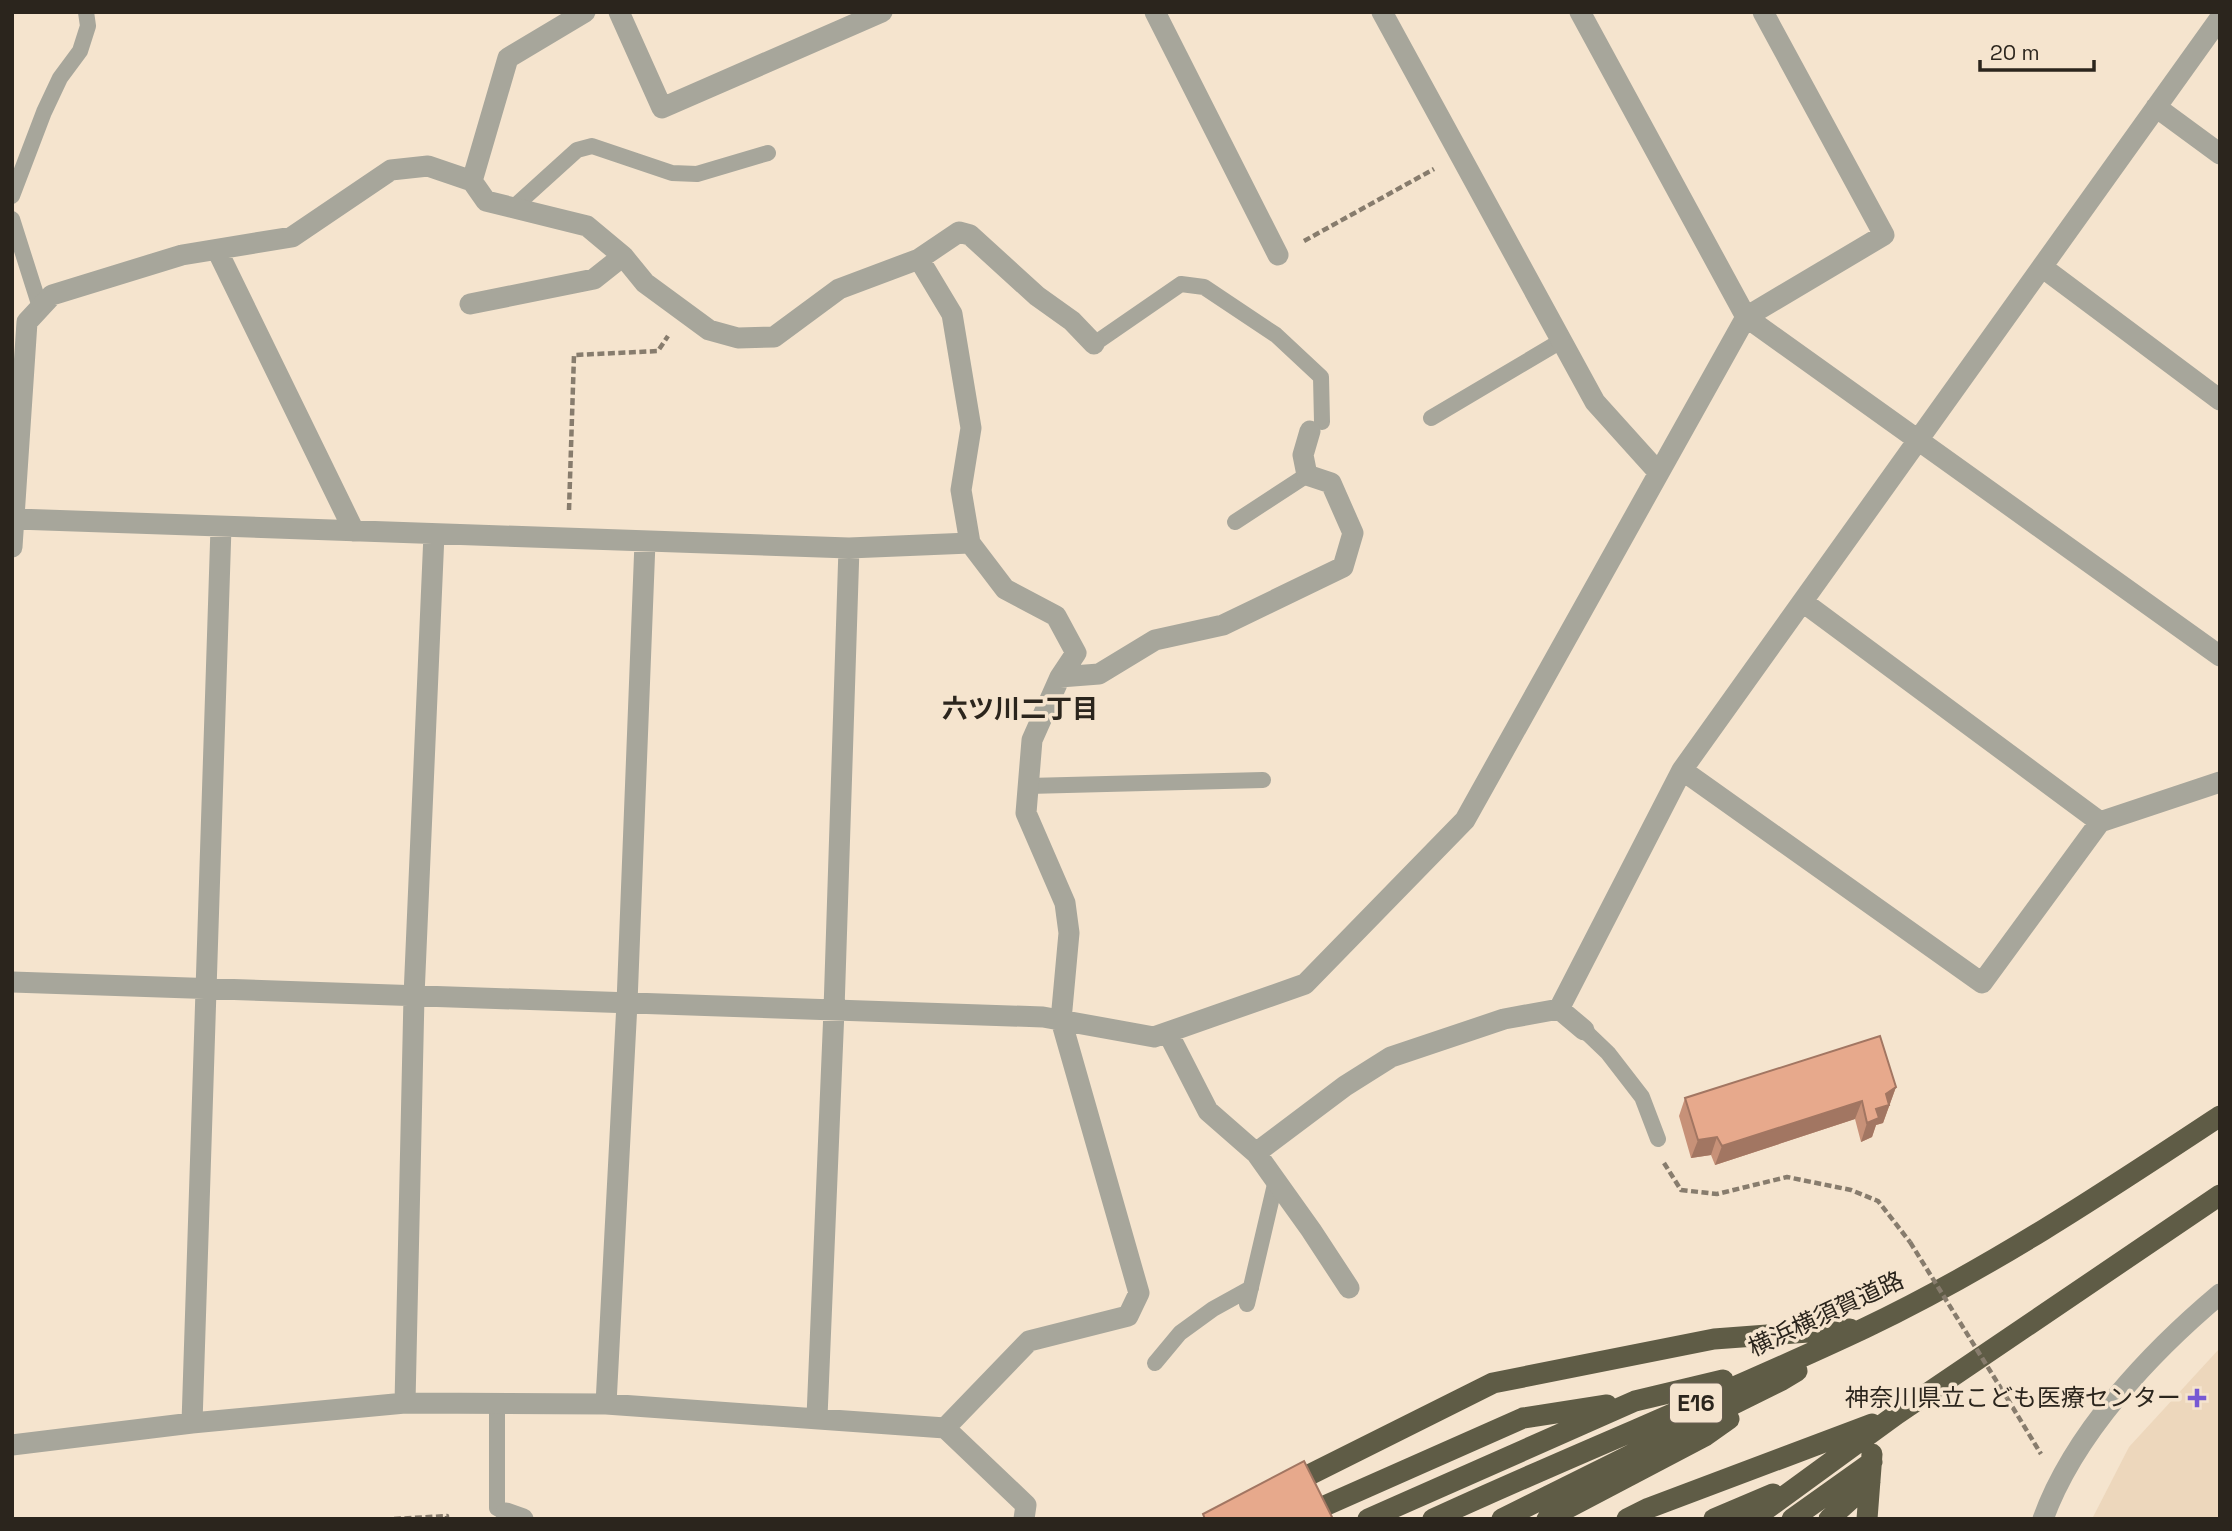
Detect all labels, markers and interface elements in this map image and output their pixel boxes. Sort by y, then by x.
scale bar [1980,28,2094,72]
text: 20 m [1990,39,2040,66]
district label: 六ツ川二丁目 [942,692,1098,726]
street label: 横浜横須賀道路 [1743,1264,1908,1363]
place label: 神奈川県立こども医療センター [1845,1382,2181,1413]
road number: E16 [1670,1384,1722,1422]
marker: 神奈川県立こども医療センター [2187,1388,2207,1408]

